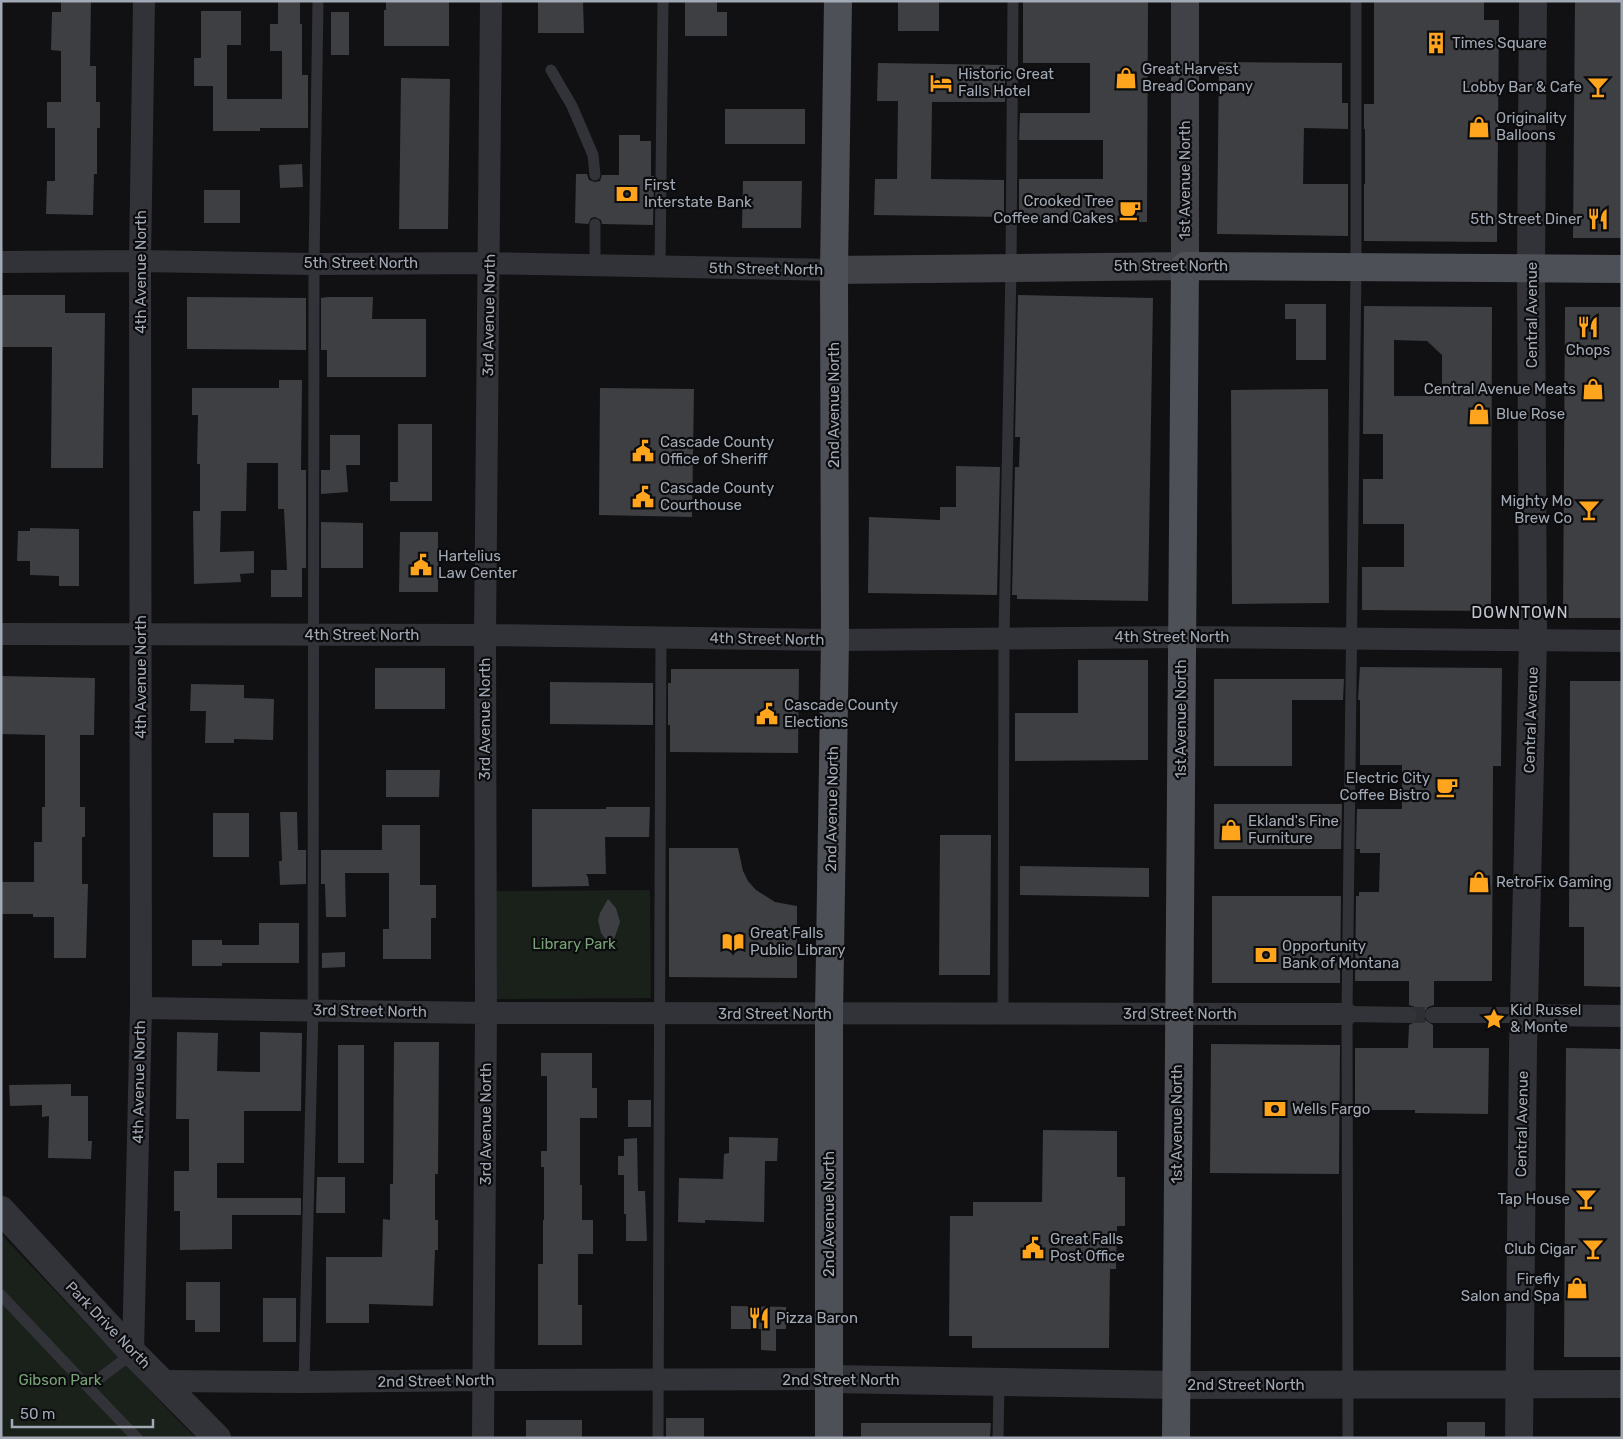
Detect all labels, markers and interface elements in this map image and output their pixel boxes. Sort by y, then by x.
building icon: Times Square [1423,30,1449,56]
place label: Times Square [1452,34,1547,52]
place label: Great Harvest Bread Company [1142,60,1253,95]
place label: Historic Great Falls Hotel [958,65,1054,100]
shop icon: Great Harvest Bread Company [1113,65,1139,91]
hotel icon: Historic Great Falls Hotel [928,70,954,96]
bar icon: Lobby Bar & Cafe [1585,74,1611,100]
place label: Lobby Bar & Cafe [1462,78,1582,96]
place label: Originality Balloons [1496,109,1567,144]
shop icon: Originality Balloons [1466,114,1492,140]
street label: 1st Avenue North [1176,120,1194,240]
place label: First Interstate Bank [644,176,752,211]
bank icon: First Interstate Bank [614,181,640,207]
place label: Crooked Tree Coffee and Cakes [993,192,1114,227]
cafe icon: Crooked Tree Coffee and Cakes [1117,197,1143,223]
restaurant icon: 5th Street Diner [1585,206,1611,232]
street label: 4th Avenue North [132,210,150,334]
place label: 5th Street Diner [1470,210,1582,228]
street label: 3rd Avenue North [479,253,499,377]
street label: 5th Street North [304,254,418,272]
street label: 5th Street North [1114,257,1228,275]
street label: 5th Street North [709,259,823,279]
street label: Central Avenue [1523,262,1541,368]
restaurant icon: Chops [1575,314,1601,340]
place label: Chops [1566,341,1611,359]
street label: 2nd Avenue North [825,342,843,468]
shop icon: Central Avenue Meats [1580,376,1606,402]
place label: Central Avenue Meats [1424,380,1576,398]
shop icon: Blue Rose [1466,401,1492,427]
place label: Blue Rose [1496,405,1565,423]
place label: Cascade County Office of Sheriff [660,433,774,468]
public building icon: Cascade County Office of Sheriff [630,438,656,464]
place label: Cascade County Courthouse [660,479,774,514]
public building icon: Cascade County Courthouse [630,484,656,510]
place label: Mighty Mo Brew Co [1501,492,1572,527]
bar icon: Mighty Mo Brew Co [1576,497,1602,523]
place label: Hartelius Law Center [438,547,518,582]
public building icon: Hartelius Law Center [408,552,434,578]
district label: DOWNTOWN [1471,603,1569,622]
street label: 4th Avenue North [132,615,150,739]
street label: 4th Street North [305,626,419,644]
street label: 4th Street North [1115,628,1229,646]
street label: 4th Street North [709,629,825,649]
street label: 3rd Avenue North [476,658,494,780]
street label: 1st Avenue North [1172,659,1190,779]
street label: Central Avenue [1520,666,1542,774]
place label: Cascade County Elections [784,696,898,731]
public building icon: Cascade County Elections [754,701,780,727]
street label: 2nd Avenue North [822,746,842,872]
place label: Electric City Coffee Bistro [1339,769,1430,804]
cafe icon: Electric City Coffee Bistro [1434,774,1460,800]
place label: Ekland's Fine Furniture [1248,812,1339,847]
shop icon: Ekland's Fine Furniture [1218,817,1244,843]
shop icon: RetroFix Gaming [1466,869,1492,895]
place label: RetroFix Gaming [1496,873,1612,891]
place label: Great Falls Public Library [750,924,846,959]
library icon: Great Falls Public Library [720,929,746,955]
park label: Library Park [532,935,616,953]
place label: Opportunity Bank of Montana [1282,937,1399,972]
bank icon: Opportunity Bank of Montana [1253,942,1279,968]
street label: 3rd Street North [313,1001,427,1021]
place label: Kid Russel & Monte [1510,1001,1581,1036]
street label: 3rd Street North [718,1005,832,1023]
street label: 3rd Street North [1123,1005,1237,1023]
place icon: Kid Russel & Monte [1481,1006,1507,1032]
street label: 4th Avenue North [129,1020,149,1144]
street label: 3rd Avenue North [477,1063,495,1185]
street label: 1st Avenue North [1168,1064,1186,1184]
street label: Central Avenue [1512,1071,1532,1177]
bank icon: Wells Fargo [1262,1096,1288,1122]
place label: Wells Fargo [1292,1100,1370,1118]
street label: 2nd Avenue North [820,1151,838,1277]
bar icon: Tap House [1573,1186,1599,1212]
place label: Tap House [1497,1190,1570,1208]
place label: Great Falls Post Office [1050,1230,1125,1265]
public building icon: Great Falls Post Office [1020,1235,1046,1261]
bar icon: Club Cigar [1580,1236,1606,1262]
place label: Club Cigar [1504,1240,1576,1258]
place label: Firefly Salon and Spa [1461,1270,1560,1305]
shop icon: Firefly Salon and Spa [1564,1275,1590,1301]
street label: Park Drive North [62,1278,154,1372]
restaurant icon: Pizza Baron [746,1305,772,1331]
place label: Pizza Baron [776,1309,858,1327]
park label: Gibson Park [19,1371,102,1389]
street label: 2nd Street North [377,1371,495,1391]
street label: 2nd Street North [782,1371,900,1389]
street label: 2nd Street North [1187,1376,1305,1394]
scale bar [12,1396,154,1428]
text: 50 m [20,1405,55,1423]

